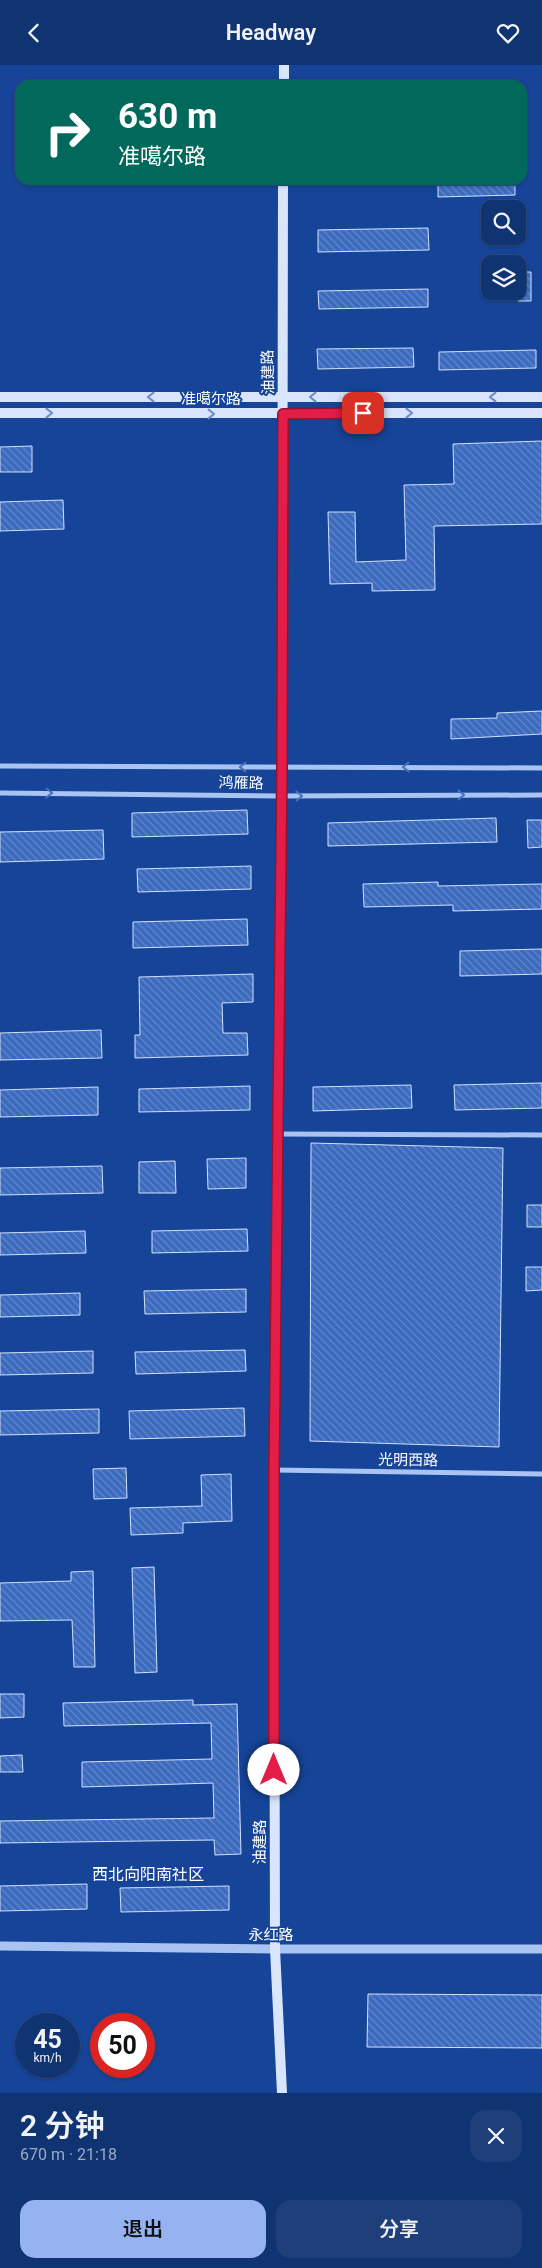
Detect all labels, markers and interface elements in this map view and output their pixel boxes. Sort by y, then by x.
icon: back [20,19,48,47]
icon: heart [494,19,522,47]
text: Headway [226,20,316,45]
text: 630 m [118,96,217,137]
icon: right [35,100,100,165]
text: 准噶尔路 [118,144,206,169]
map controls [481,200,526,300]
button: search [481,200,526,245]
button: layers [481,255,526,300]
street label: 油建路 [259,349,277,395]
street label: 准噶尔路 [181,390,241,408]
one-way arrow [147,392,154,402]
one-way arrow [309,392,317,402]
pin [342,392,384,434]
one-way arrow [489,392,497,402]
icon: arrive [349,399,377,427]
one-way arrow [45,408,53,418]
one-way arrow [405,408,413,418]
one-way arrow [208,409,215,419]
one-way arrow [239,762,247,772]
one-way arrow [402,762,410,772]
street label: 鸿雁路 [218,774,264,792]
one-way arrow [45,788,53,798]
one-way arrow [295,790,303,801]
one-way arrow [458,790,465,800]
street label: 光明西路 [378,1450,438,1470]
position arrow [247,1743,299,1795]
street label: 油建路 [251,1819,269,1865]
district label: 西北向阳南社区 [92,1865,204,1884]
street label: 永红路 [248,1926,294,1944]
speed limit sign: 50 [90,2013,155,2078]
text: 45 [33,2025,62,2054]
text: km/h [33,2051,62,2065]
text: 2 分钟 [20,2108,105,2143]
button: close [470,2110,522,2162]
text: 670 m · 21:18 [20,2145,117,2164]
button: 退出 [20,2200,266,2258]
button: 分享 [276,2200,522,2258]

